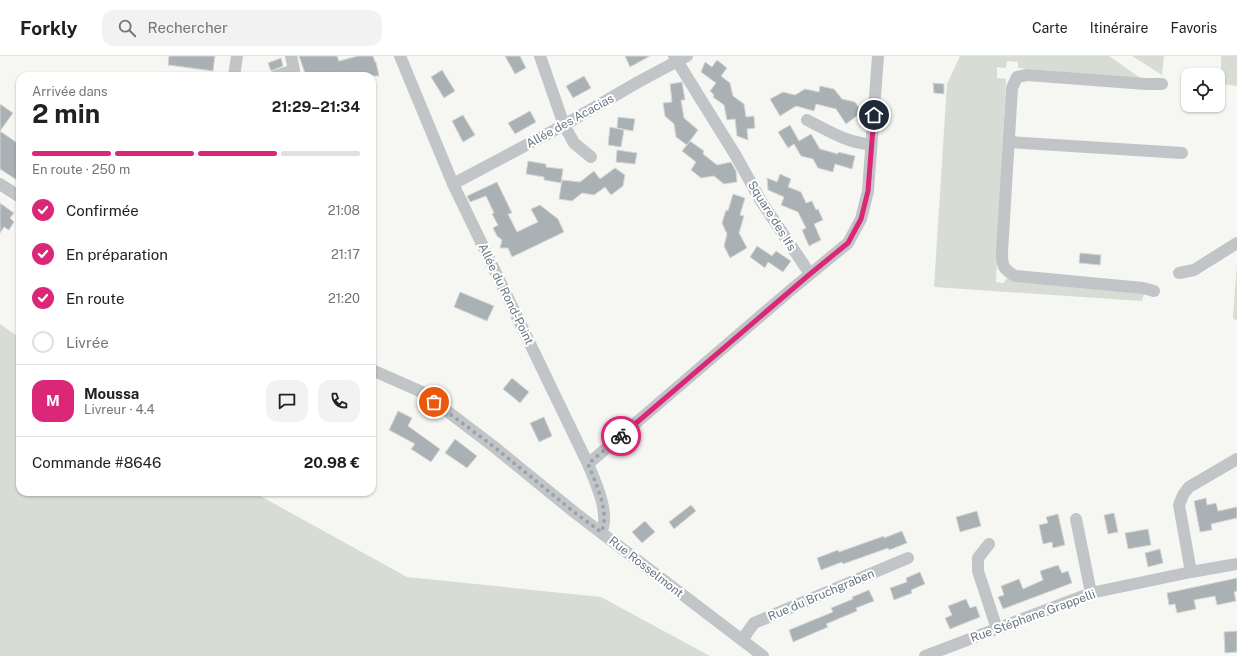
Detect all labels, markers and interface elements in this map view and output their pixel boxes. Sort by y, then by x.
search box [102,10,382,46]
text: Forkly [20,17,78,39]
icon: search [116,17,138,39]
text: Rechercher [148,19,228,36]
text: Carte [1032,20,1068,36]
text: Itinéraire [1090,20,1148,36]
text: Favoris [1170,20,1217,36]
map controls [1181,68,1225,112]
button: locate [1181,68,1225,112]
text: Arrivée dans [32,84,108,99]
street label: Allée des Acacias [524,91,616,151]
text: 2 min [32,98,100,129]
text: 21:29–21:34 [272,98,360,115]
pin [857,98,891,132]
icon: home [863,104,885,126]
text: En route · 250 m [32,162,130,177]
street label: Square des Ifs [745,178,799,254]
icon: check [32,199,54,221]
text: Confirmée [66,202,139,219]
text: 21:08 [328,203,360,218]
street label: Allée du Rond-Point [475,241,537,347]
icon: check [32,243,54,265]
text: En préparation [66,246,168,263]
text: 21:17 [331,247,360,262]
icon: check [32,287,54,309]
text: En route [66,290,124,307]
text: 21:20 [328,291,360,306]
text: Livrée [66,334,109,351]
button: chat [266,380,308,422]
button: phone [318,380,360,422]
text: Moussa [84,385,139,402]
pin [417,385,451,419]
icon: bag [423,391,445,413]
text: M [46,392,60,409]
text: Livreur · 4.4 [84,402,155,417]
courier [601,416,641,456]
icon: bike [610,425,632,447]
text: Commande #8646 [32,454,161,471]
text: 20.98 € [304,454,360,471]
street label: Rue Rosselmont [606,534,686,601]
street label: Rue du Bruchgraben [766,566,876,624]
street label: Rue Stéphane Grappelli [969,587,1097,645]

